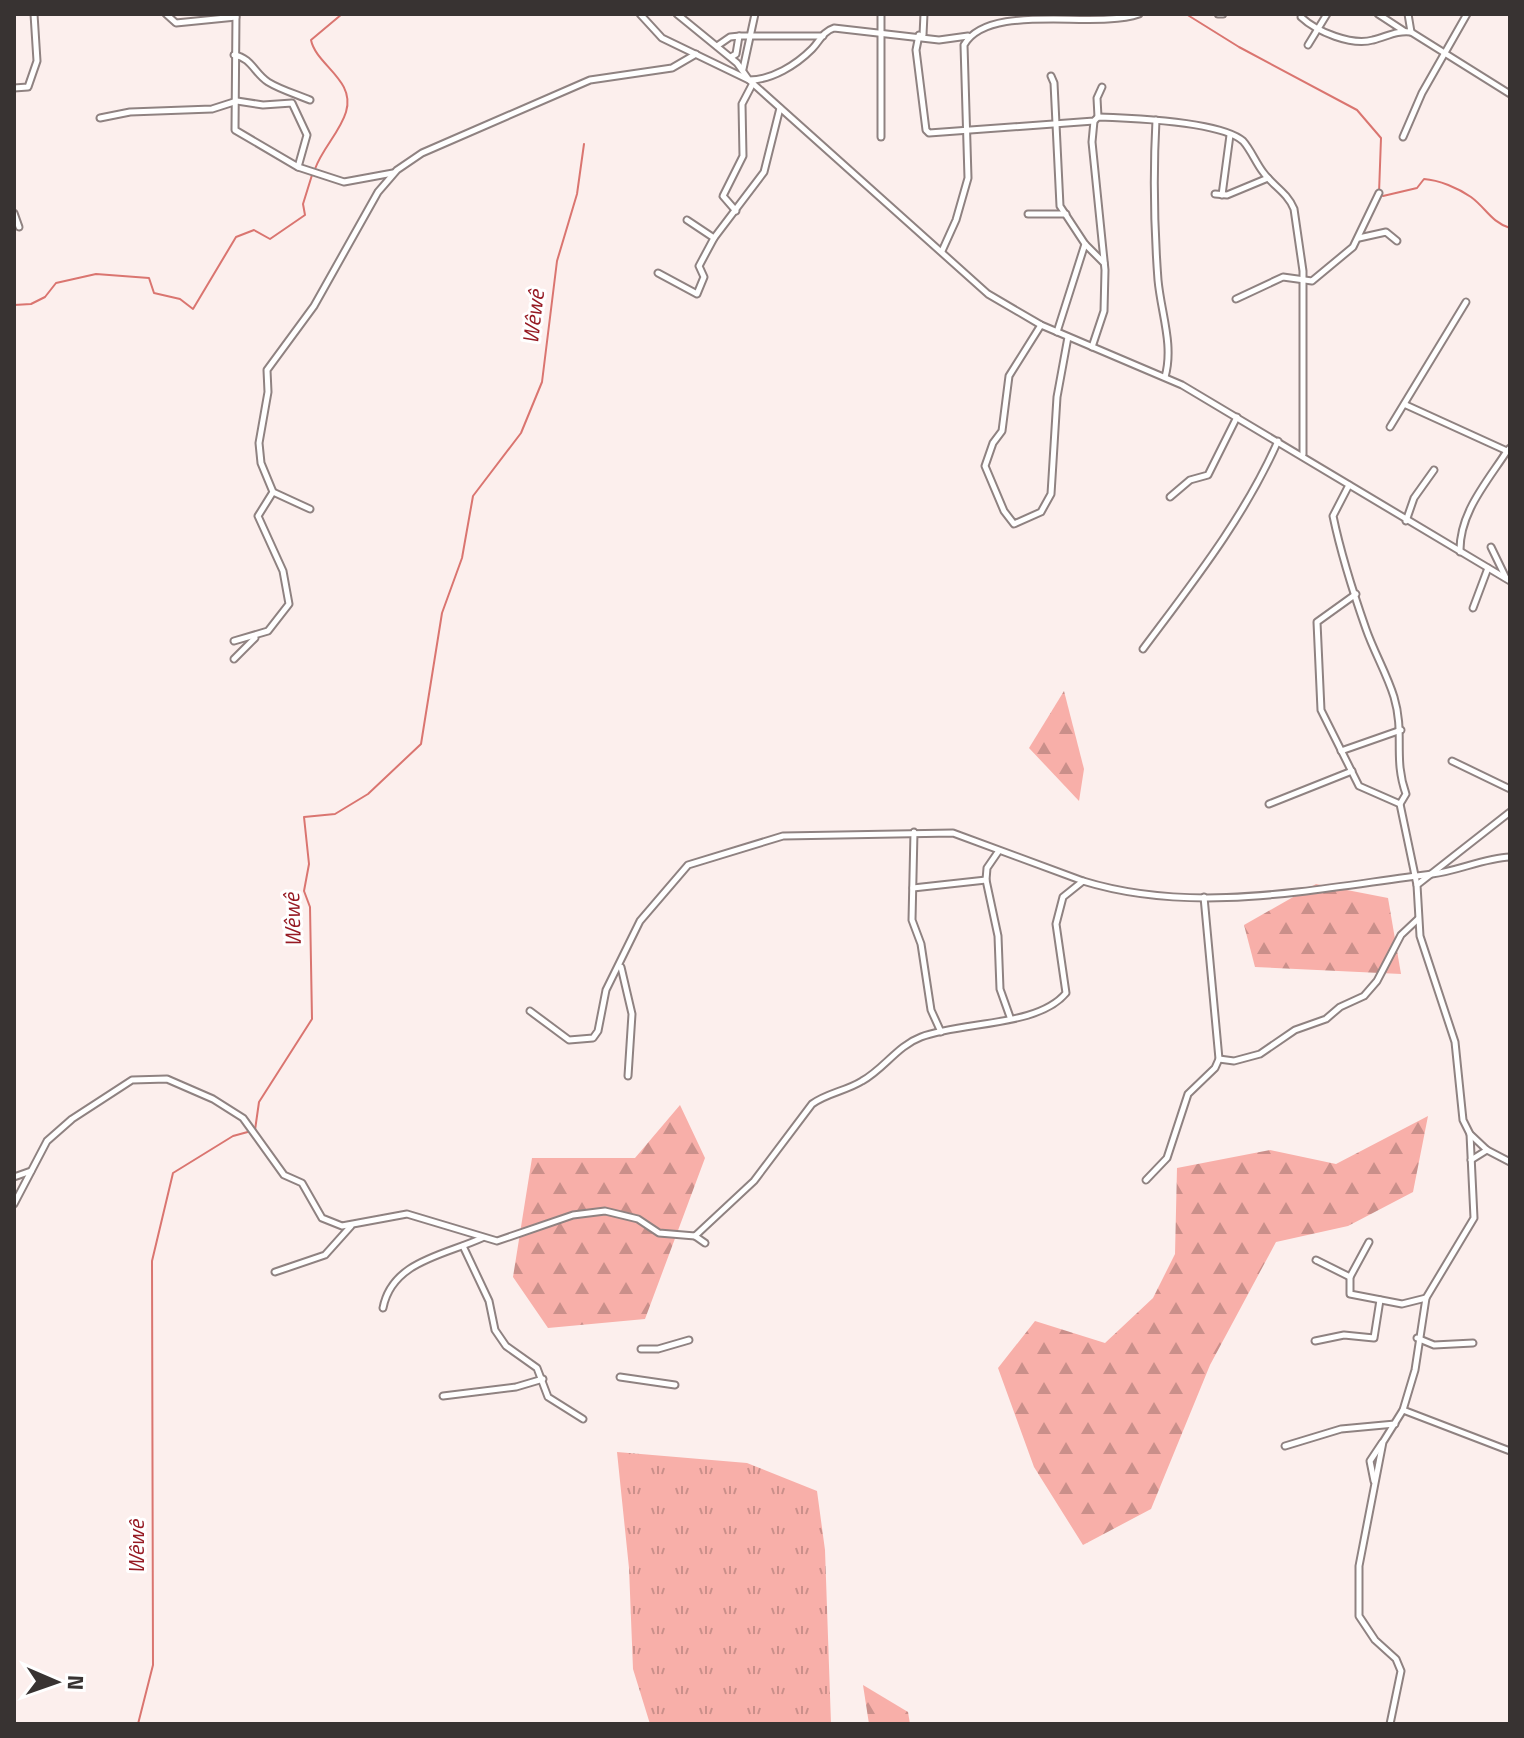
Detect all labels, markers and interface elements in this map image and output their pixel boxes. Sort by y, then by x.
water label: Wêwê [513,286,553,346]
water label: Wêwê [274,891,310,948]
water label: Wêwê [119,1518,153,1574]
north arrow [16,1642,96,1722]
text: N [59,1674,93,1691]

